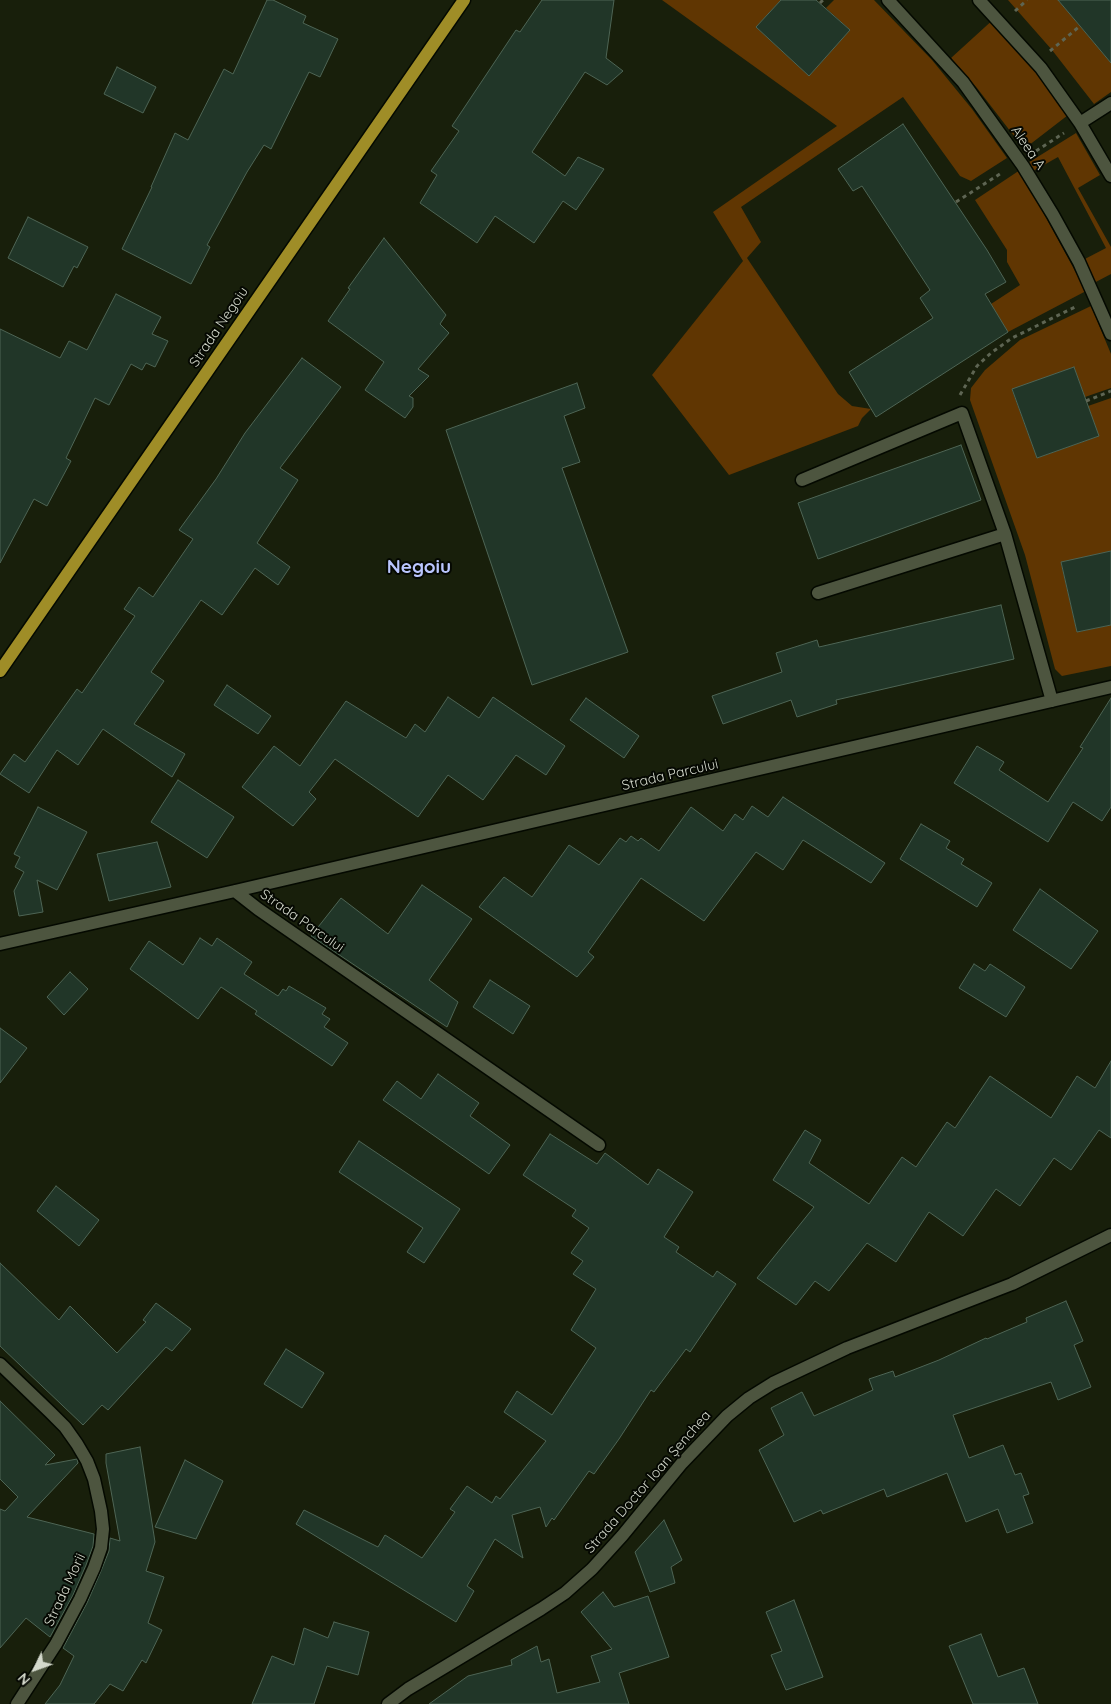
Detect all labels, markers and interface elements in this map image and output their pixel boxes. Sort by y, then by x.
street label: Aleea A [1007,123,1049,173]
street label: Strada Negoiu [186,284,252,370]
district label: Negoiu [387,556,451,578]
street label: Strada Parcului [620,756,720,794]
street label: Strada Parcului [257,886,347,956]
street label: Strada Doctor Ioan Șenchea [582,1407,714,1557]
street label: Strada Morii [41,1551,89,1629]
north arrow [10,1644,60,1694]
text: N [14,1669,34,1689]

